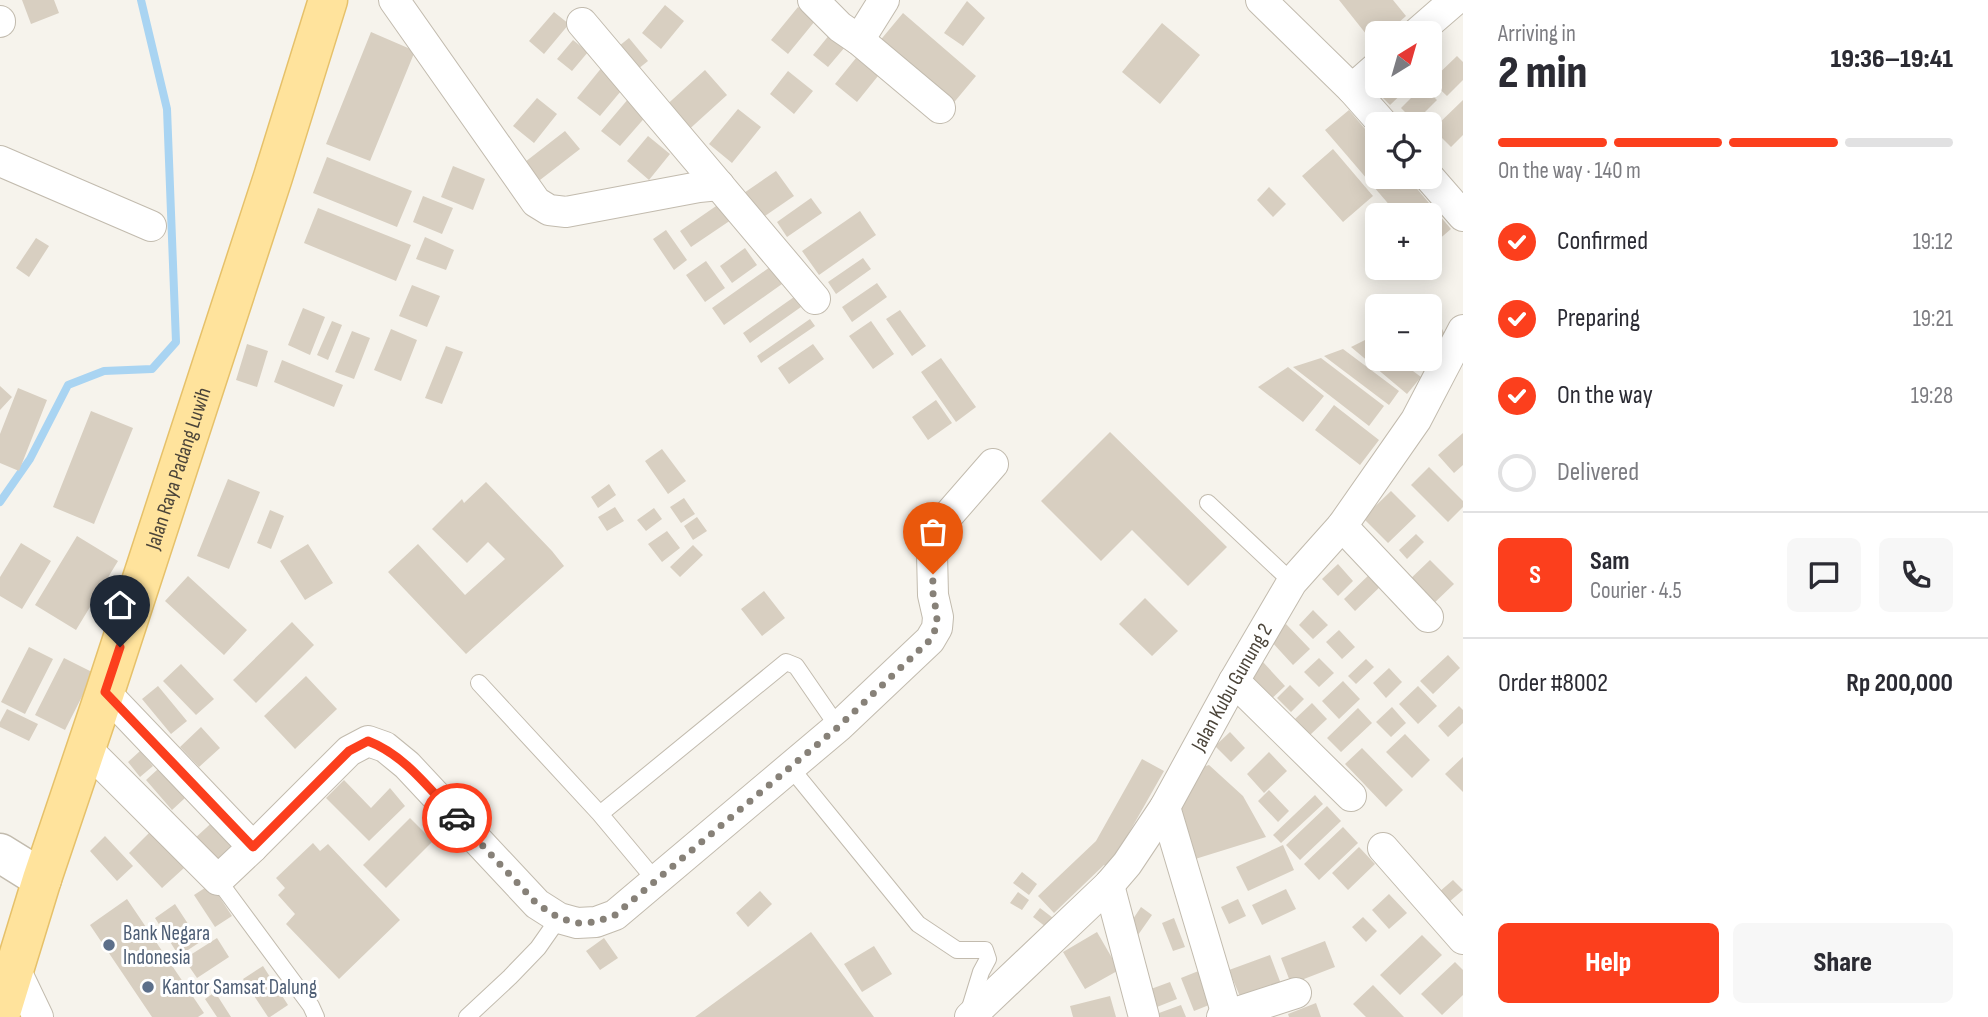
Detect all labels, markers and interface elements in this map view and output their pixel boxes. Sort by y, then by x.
text: Arriving in [1498,20,1576,48]
north arrow [1365,21,1442,98]
map controls [1365,21,1442,371]
text: 19:36–19:41 [1831,44,1953,75]
text: 2 min [1498,46,1587,101]
button: locate [1365,112,1442,189]
text: On the way · 140 m [1498,157,1641,185]
button: + [1365,203,1442,280]
icon: check [1498,223,1536,261]
text: Confirmed [1557,226,1648,257]
text: 19:12 [1913,228,1953,256]
button: − [1365,294,1442,371]
icon: check [1498,300,1536,338]
text: Preparing [1557,303,1640,334]
text: 19:21 [1913,305,1953,333]
icon: check [1498,377,1536,415]
text: On the way [1557,380,1653,411]
text: 19:28 [1911,382,1953,410]
street label: Jalan Raya Padang Luwih [140,384,216,553]
text: Delivered [1557,457,1639,488]
pin [903,502,963,574]
icon: bag [914,513,952,551]
button: chat [1787,538,1861,612]
button: phone [1879,538,1953,612]
text: Sam [1590,546,1630,577]
text: S [1529,560,1541,591]
pin [90,575,150,647]
text: Courier · 4.5 [1590,577,1682,605]
icon: home [101,586,139,624]
street label: Jalan Kubu Gunung 2 [1185,619,1277,756]
text: Order #8002 [1498,668,1608,699]
text: Rp 200,000 [1846,668,1953,699]
courier [422,783,492,853]
icon: car [438,799,476,837]
place label: Bank Negara Indonesia [123,921,210,970]
button: Help [1498,923,1719,1003]
button: Share [1733,923,1953,1003]
marker: Bank Negara Indonesia [101,937,117,953]
place label: Kantor Samsat Dalung [162,975,317,1000]
marker: Kantor Samsat Dalung [140,979,156,995]

